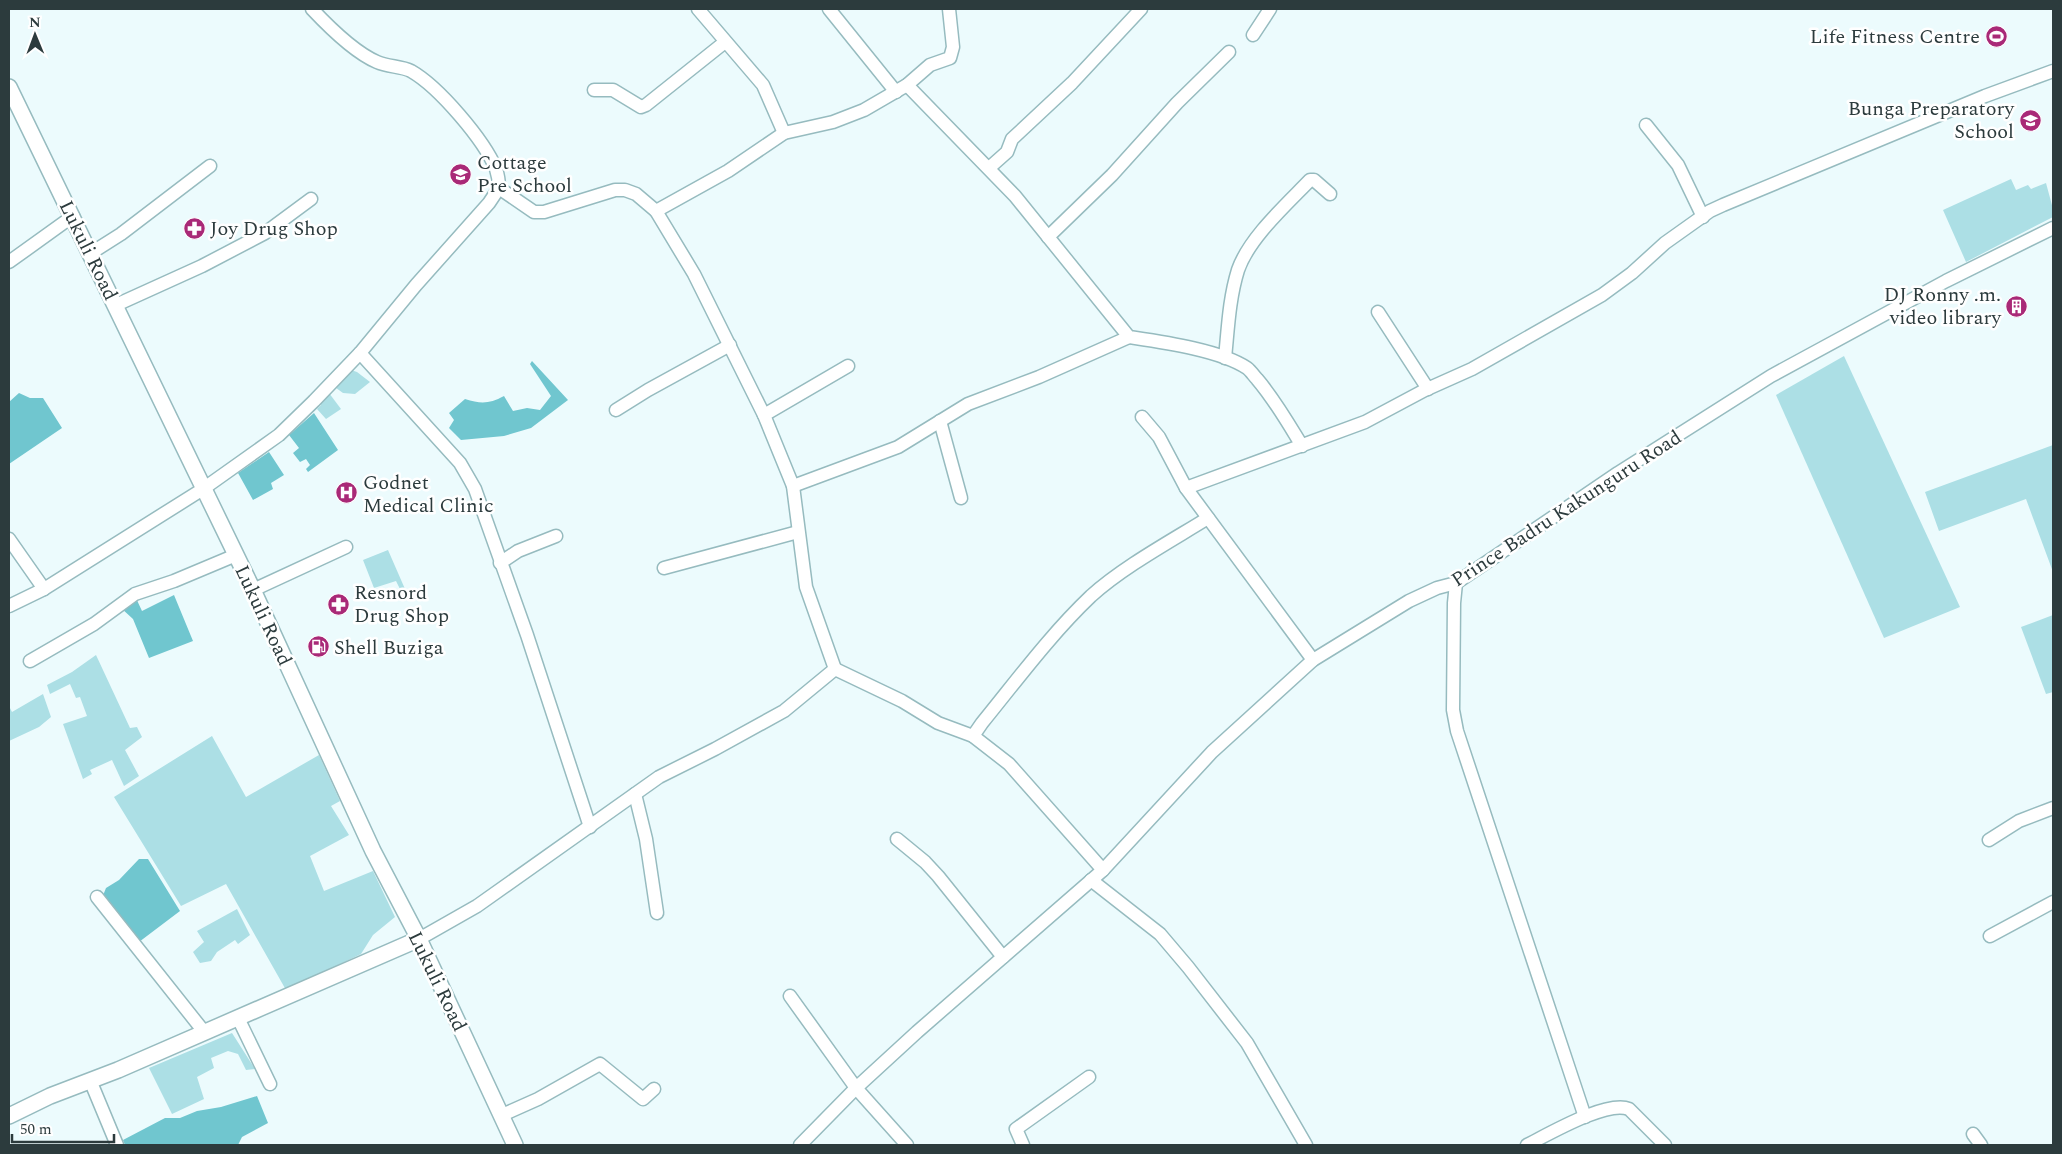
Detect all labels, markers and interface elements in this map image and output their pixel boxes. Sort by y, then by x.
north arrow [10,10,60,60]
text: N [29,12,41,33]
place label: Life Fitness Centre [1810,22,1980,52]
sports icon: Life Fitness Centre [1984,24,2008,48]
place label: Bunga Preparatory School [1848,94,2015,147]
school or university icon: Bunga Preparatory School [2018,108,2042,132]
place label: Cottage Pre School [477,148,572,201]
school or university icon: Cottage Pre School [449,162,473,186]
street label: Lukuli Road [51,195,125,306]
place label: Joy Drug Shop [210,214,338,244]
pharmacy icon: Joy Drug Shop [182,216,206,240]
place label: DJ Ronny .m. video library [1884,280,2002,333]
building icon: DJ Ronny .m. video library [2005,294,2029,318]
street label: Prince Badru Kakunguru Road [1445,423,1688,595]
place label: Godnet Medical Clinic [363,468,493,521]
hospital icon: Godnet Medical Clinic [335,481,359,505]
street label: Lukuli Road [227,560,300,671]
place label: Resnord Drug Shop [354,578,449,631]
pharmacy icon: Resnord Drug Shop [326,592,350,616]
place label: Shell Buziga [334,633,444,663]
fuel station icon: Shell Buziga [306,635,330,659]
street label: Lukuli Road [400,926,474,1037]
scale bar [12,1112,115,1144]
text: 50 m [20,1118,52,1141]

